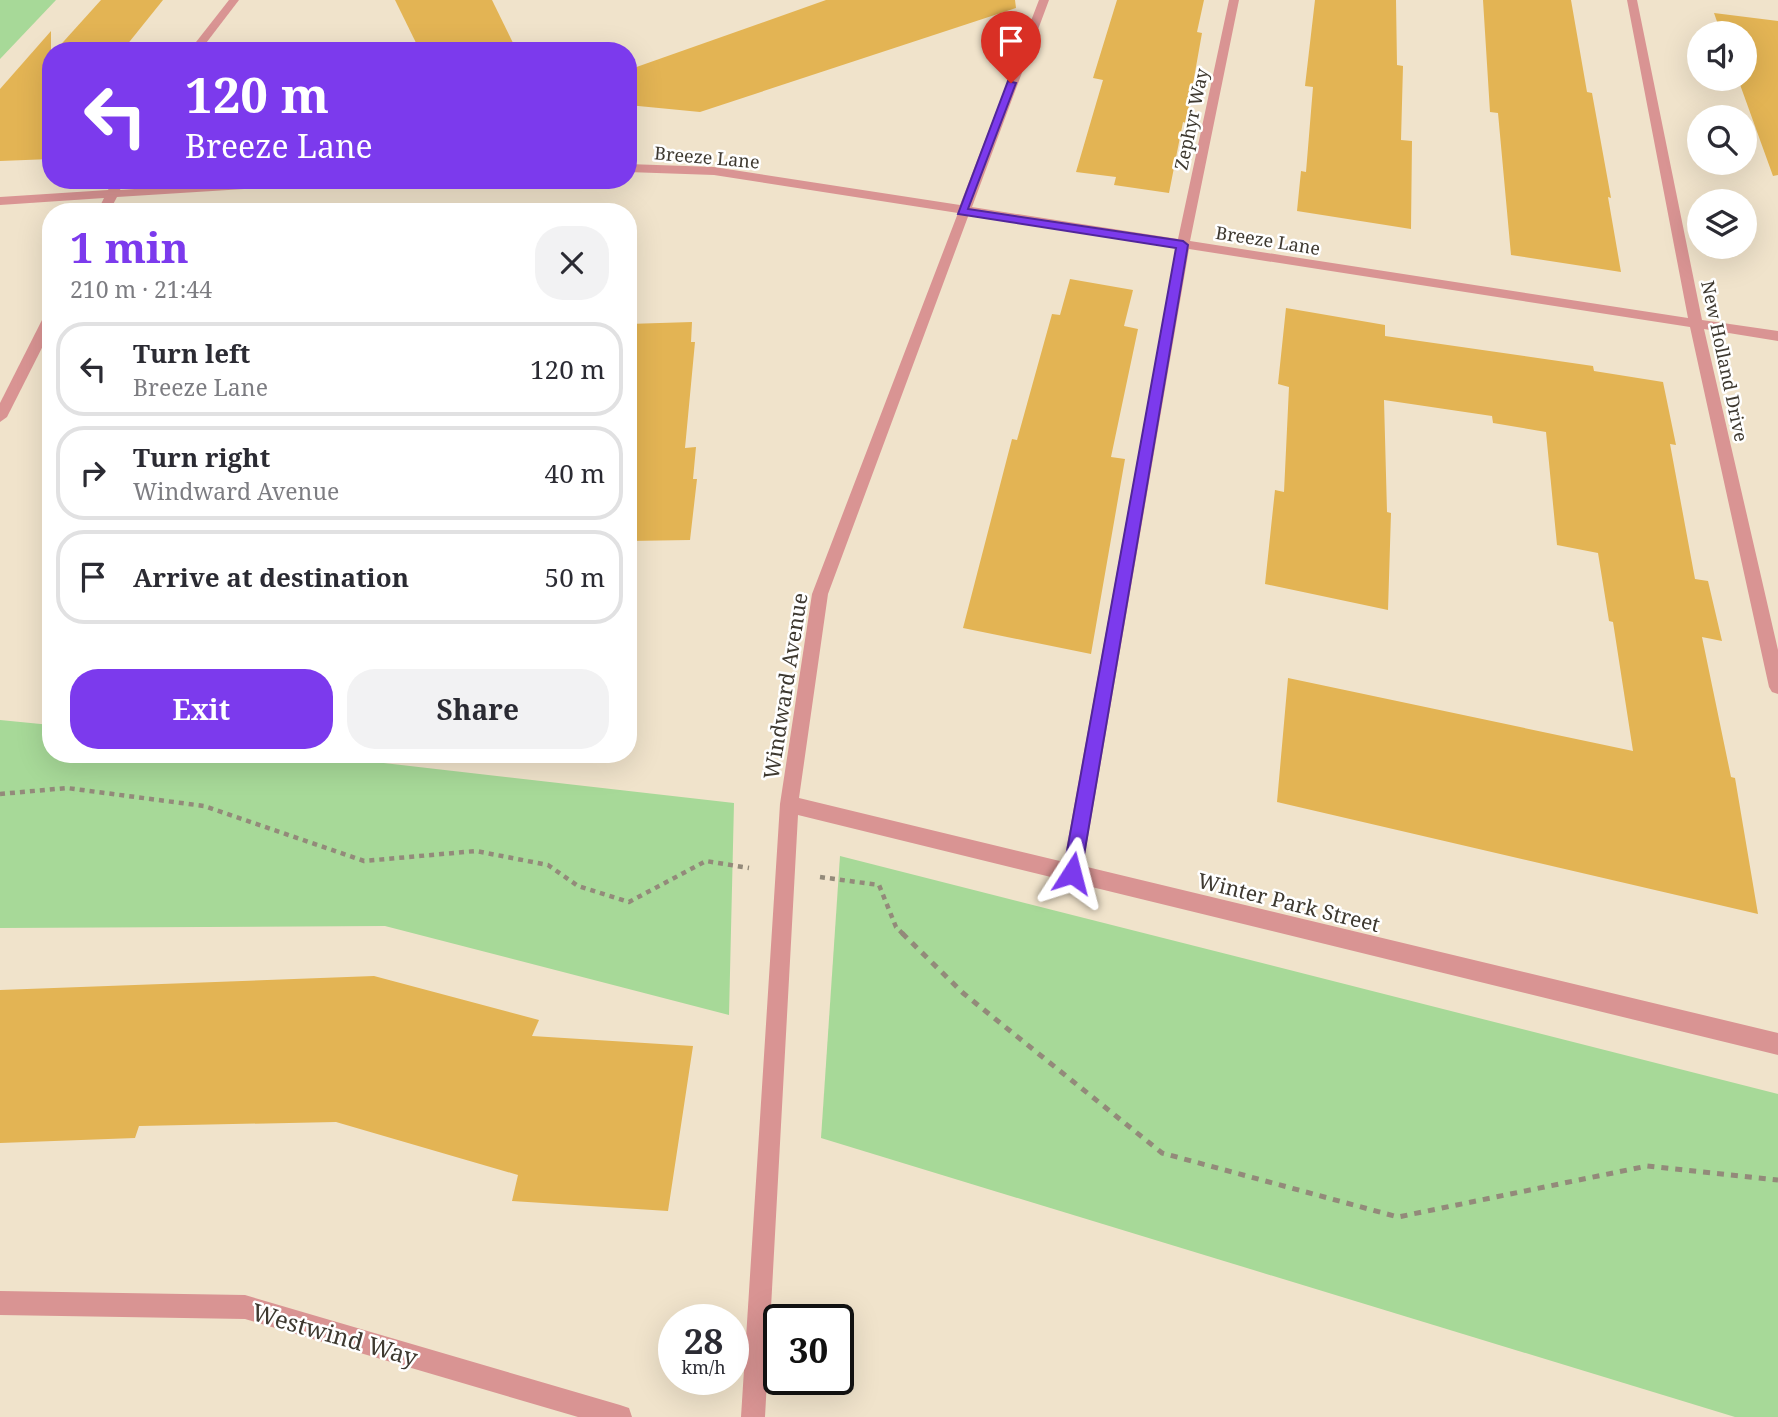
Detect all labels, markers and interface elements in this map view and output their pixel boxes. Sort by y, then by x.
pin [981,11,1041,83]
map controls [1687,21,1757,259]
button: sound [1687,21,1757,91]
icon: arrive [992,22,1030,60]
text: 120 m [185,61,329,127]
street label: Zephyr Way [1169,65,1214,172]
icon: left [70,70,161,161]
button: search [1687,105,1757,175]
text: Breeze Lane [185,124,373,167]
street label: Breeze Lane [653,140,761,174]
button: layers [1687,189,1757,259]
text: 1 min [70,218,189,275]
street label: Breeze Lane [1214,220,1322,260]
button: close [535,226,609,300]
text: 210 m · 21:44 [70,273,212,305]
street label: New Holland Drive [1696,278,1754,444]
text: Turn left [133,335,250,371]
icon: left [74,350,112,388]
text: 120 m [530,351,605,387]
text: Breeze Lane [133,371,268,403]
text: Turn right [133,439,270,475]
icon: right [74,454,112,492]
text: 40 m [545,455,605,491]
text: Windward Avenue [133,475,339,507]
icon: arrive [74,558,112,596]
text: Arrive at destination [133,559,409,595]
text: 50 m [545,559,605,595]
street label: Windward Avenue [756,591,814,781]
button: Exit [70,669,333,749]
button: Share [347,669,609,749]
position arrow [1035,836,1109,910]
street label: Winter Park Street [1195,866,1383,938]
street label: Westwind Way [248,1295,422,1374]
speed limit sign: 30 [763,1304,854,1395]
text: 28 [684,1317,723,1364]
text: km/h [681,1355,726,1379]

